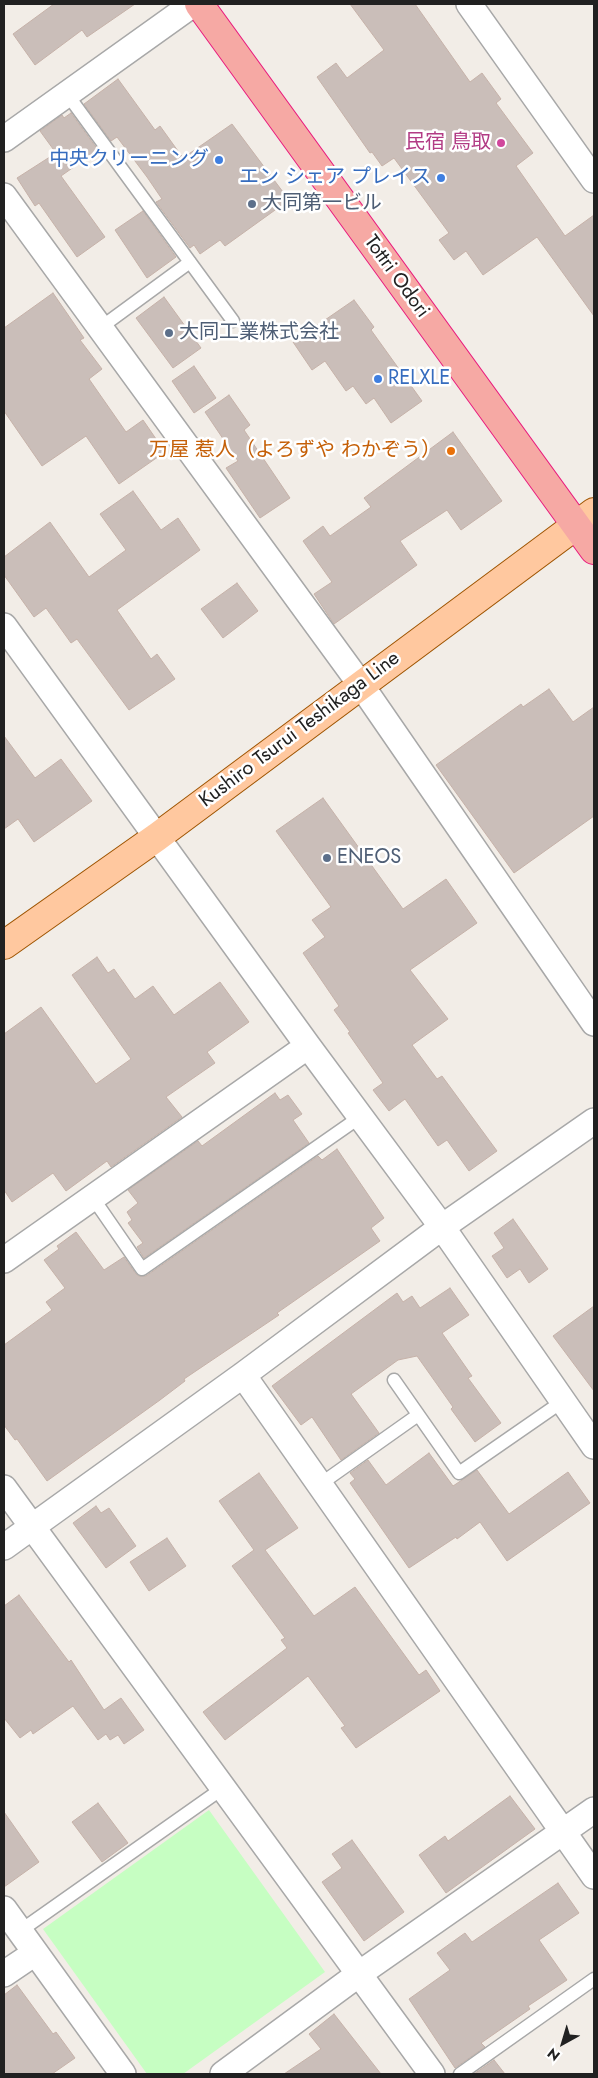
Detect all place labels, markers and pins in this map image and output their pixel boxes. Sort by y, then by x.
place label: 民宿 鳥取 [405,131,491,155]
marker: 民宿 鳥取 [495,137,507,149]
place label: 中央クリーニング [49,148,209,172]
marker: 中央クリーニング [213,154,225,166]
place label: エン シェア プレイス [239,166,431,190]
marker: エン シェア プレイス [435,172,447,184]
place label: 大同第一ビル [262,192,382,216]
marker: 大同第一ビル [246,198,258,210]
place label: 大同工業株式会社 [179,321,339,345]
marker: 大同工業株式会社 [163,327,175,339]
place label: RELXLE [388,367,450,391]
marker: RELXLE [372,373,384,385]
place label: 万屋 惹人（よろずや わかぞう） [149,439,441,463]
marker: 万屋 惹人（よろずや わかぞう） [445,445,457,457]
place label: ENEOS [337,846,401,870]
marker: ENEOS [321,852,333,864]

